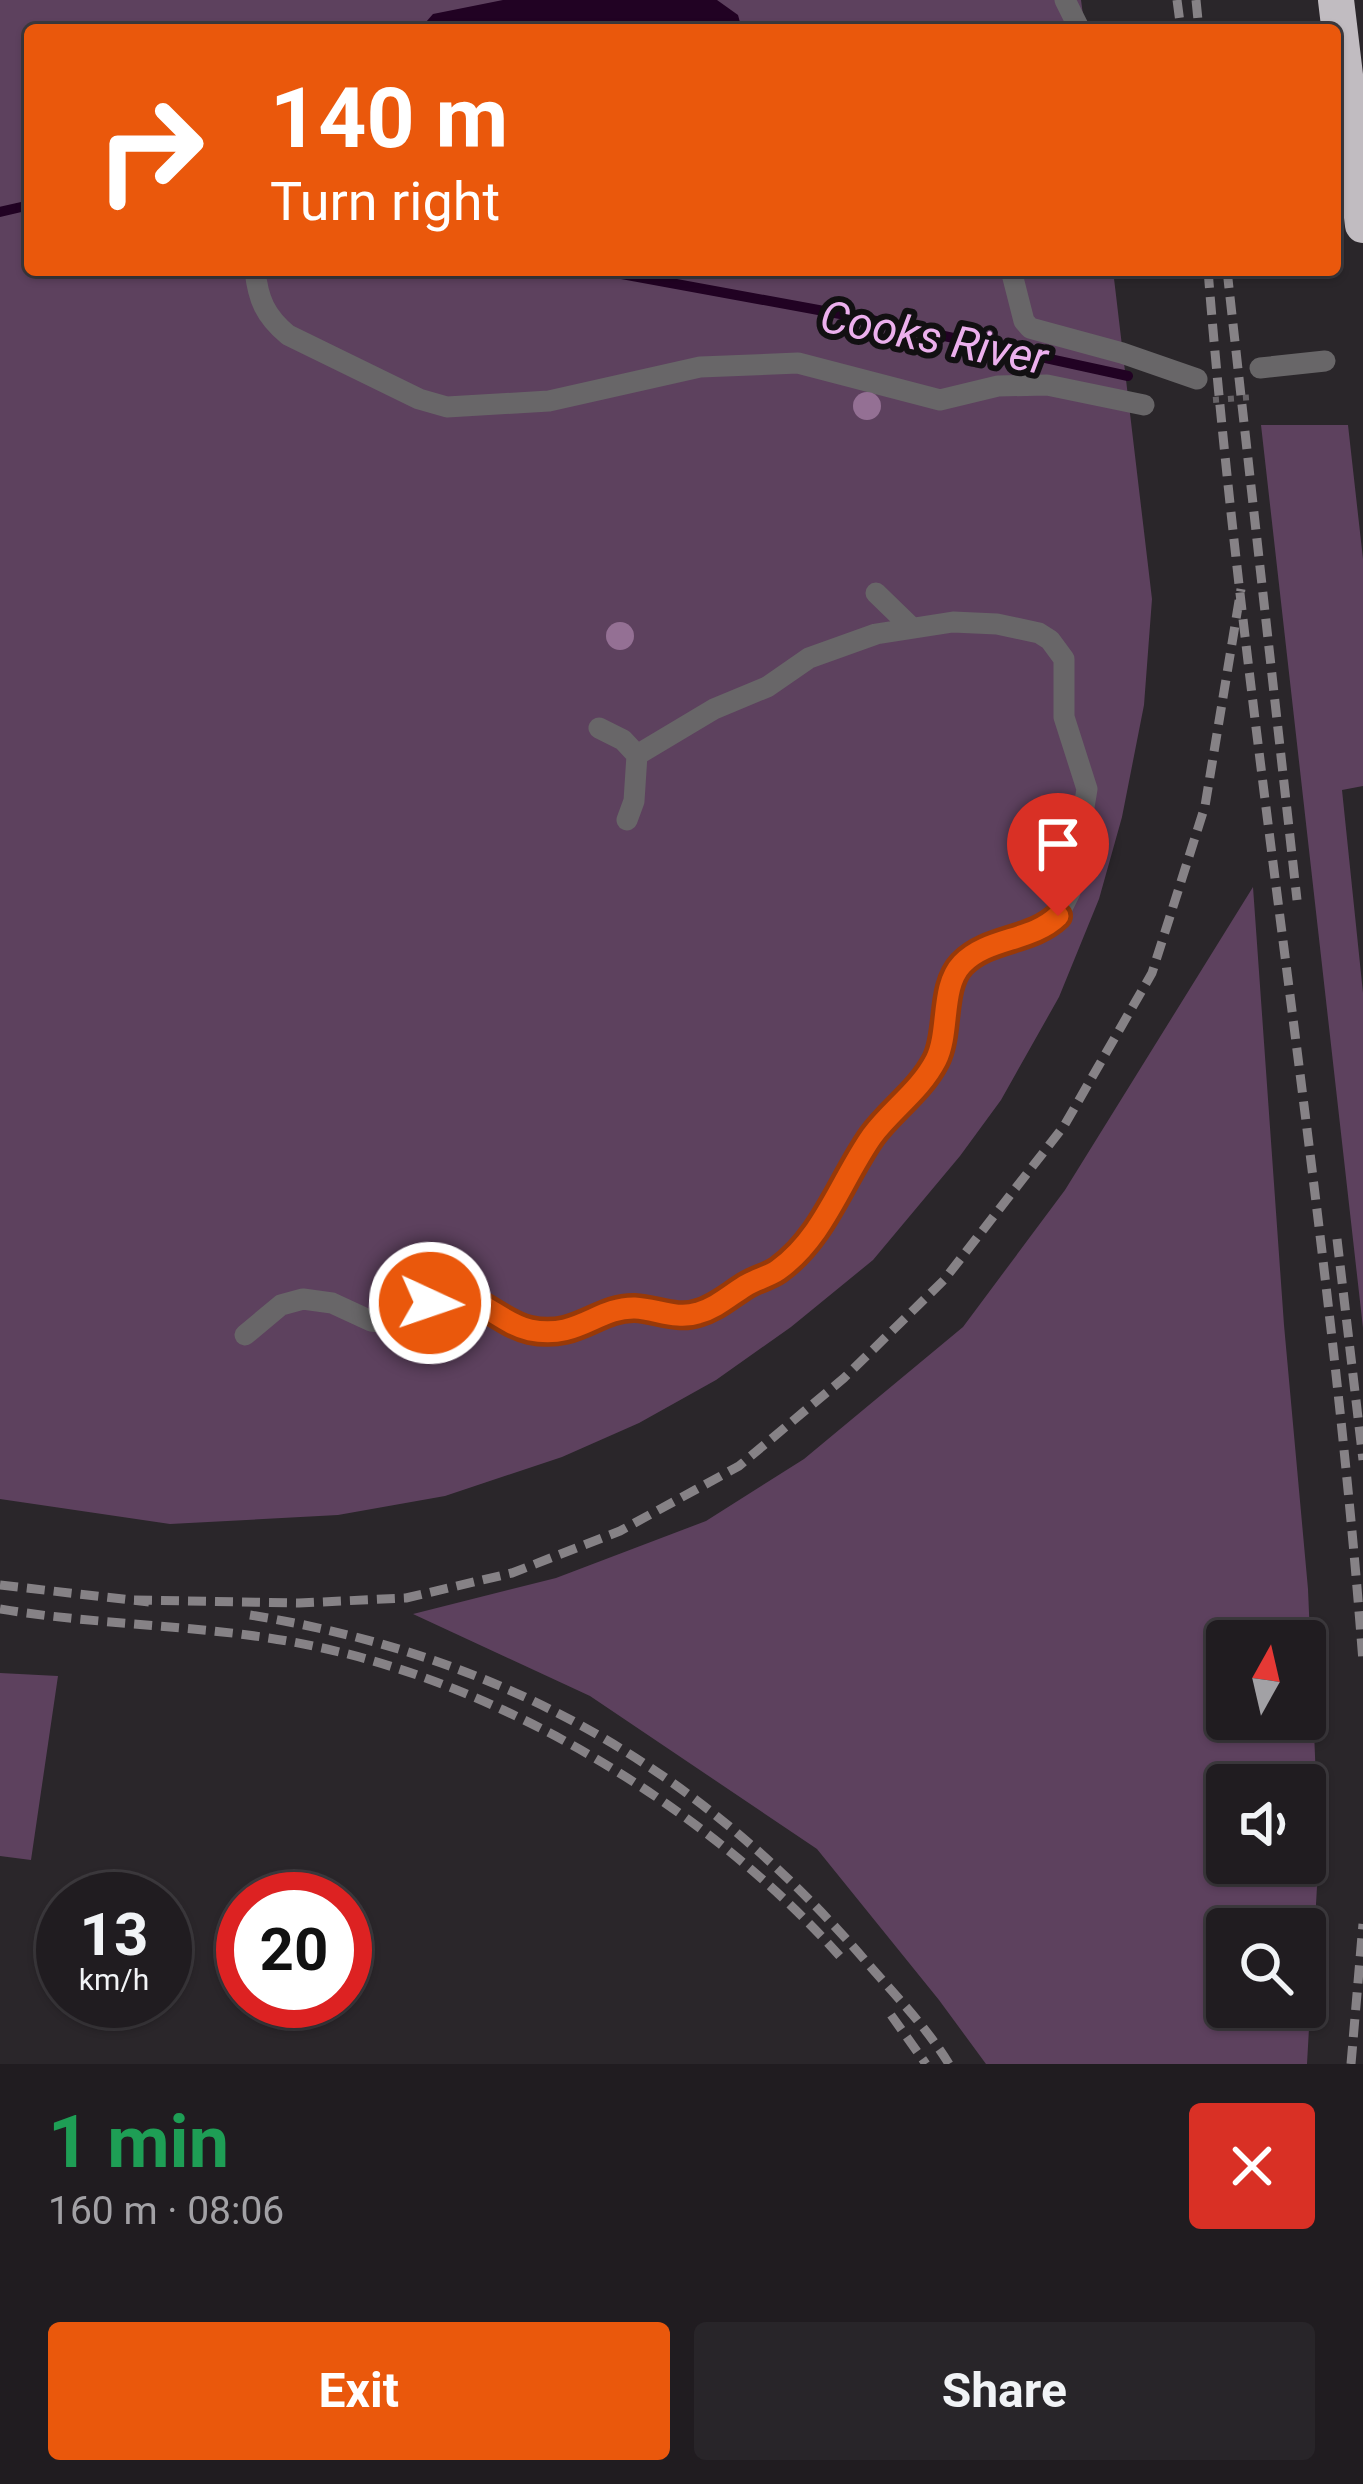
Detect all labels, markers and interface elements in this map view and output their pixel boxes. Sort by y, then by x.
text: 140 m [270,69,508,168]
icon: right [72,72,228,228]
text: Turn right [270,170,500,233]
water label: Cooks River [816,290,1053,386]
pin [1007,793,1109,916]
icon: arrive [1025,811,1091,877]
position arrow [367,1240,493,1366]
north arrow [1206,1620,1326,1740]
map controls [1206,1620,1326,2028]
button: sound [1206,1764,1326,1884]
speed limit sign: 20 [216,1872,372,2028]
text: 13 [80,1899,148,1970]
button: search [1206,1908,1326,2028]
text: km/h [79,1962,149,1997]
text: 1 min [48,2100,229,2185]
button: close [1189,2103,1315,2229]
text: 160 m · 08:06 [48,2188,284,2234]
button: Exit [48,2322,670,2460]
button: Share [694,2322,1315,2460]

